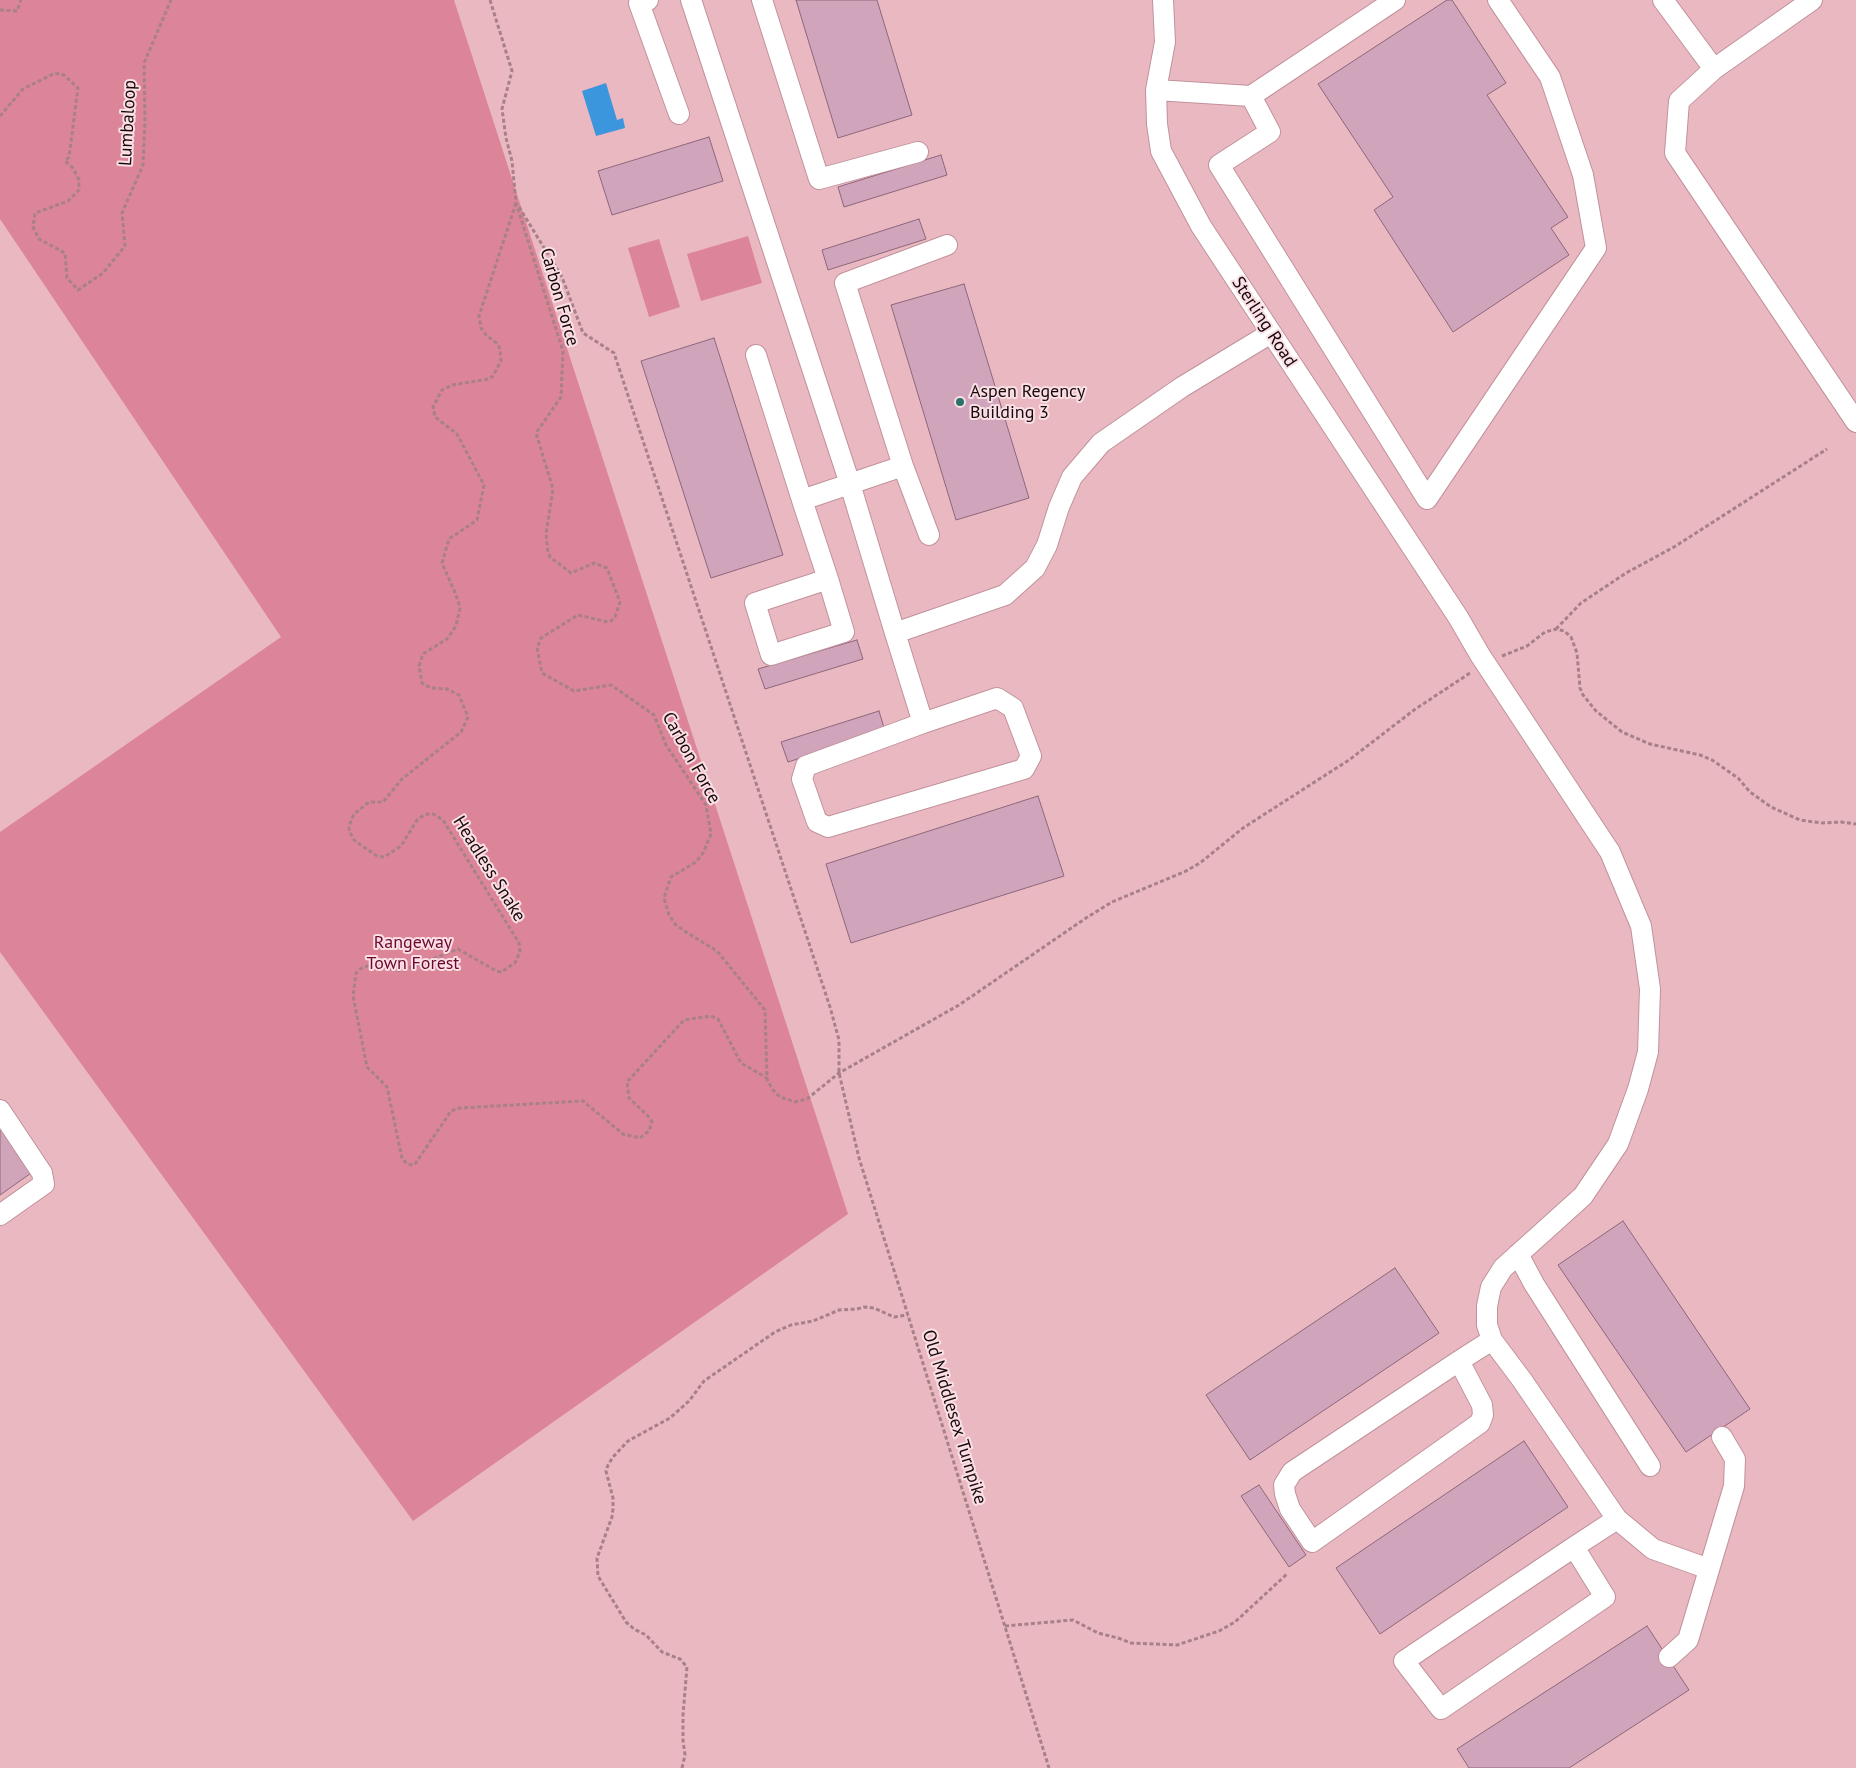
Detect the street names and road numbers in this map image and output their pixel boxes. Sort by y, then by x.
street label: Lumbaloop [115,79,141,167]
street label: Carbon Force [535,245,583,349]
street label: Sterling Road [1227,273,1301,371]
street label: Carbon Force [657,709,725,807]
street label: Headless Snake [448,812,530,926]
street label: Old Middlesex Turnpike [917,1327,991,1507]

